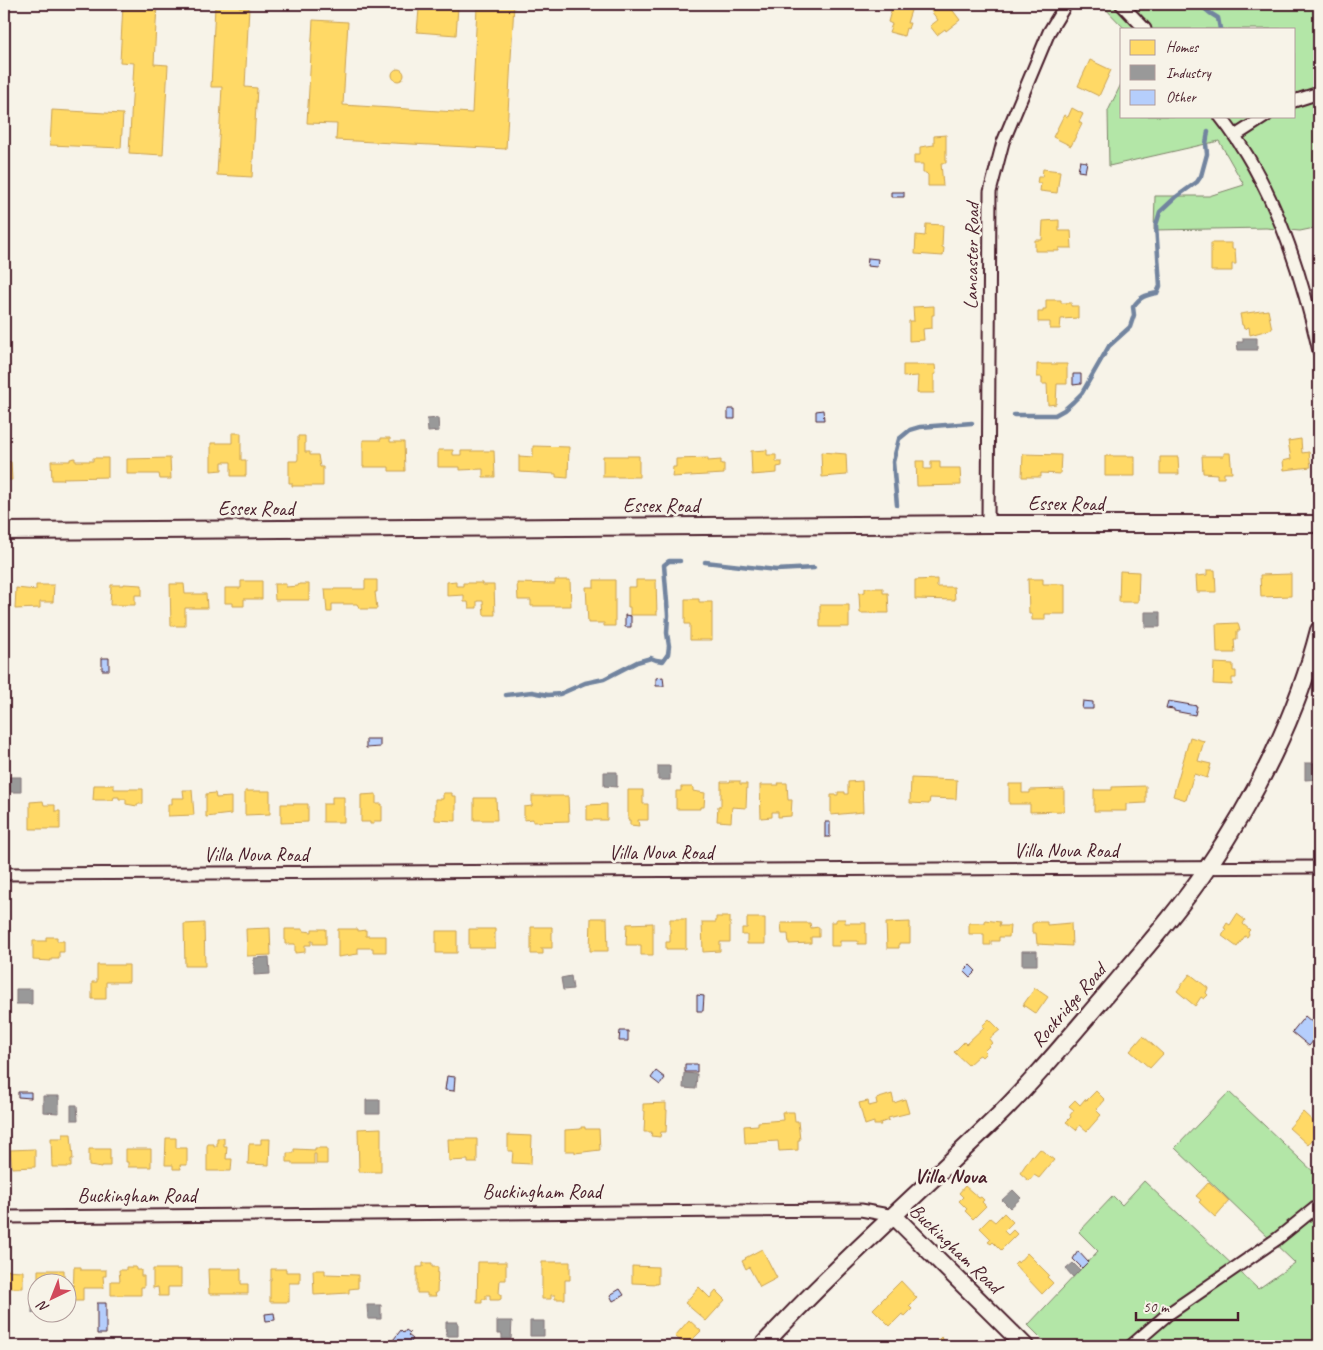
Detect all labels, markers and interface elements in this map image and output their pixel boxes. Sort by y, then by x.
legend [1120,28,1296,118]
text: Homes [1166,38,1200,57]
text: Industry [1166,64,1213,83]
text: Other [1166,88,1197,107]
street label: Lancaster Road [958,199,985,310]
street label: Essex Road [1028,491,1107,516]
street label: Essex Road [623,493,702,518]
street label: Essex Road [218,496,297,521]
street label: Villa Nova Road [1014,838,1121,863]
street label: Villa Nova Road [609,840,716,865]
street label: Villa Nova Road [204,842,311,867]
street label: Rockridge Road [1025,956,1114,1052]
district label: Villa Nova [914,1163,987,1189]
street label: Buckingham Road [483,1179,605,1204]
street label: Buckingham Road [78,1183,200,1208]
street label: Buckingham Road [904,1198,1009,1301]
north arrow [28,1272,78,1322]
scale bar [1136,1290,1238,1322]
text: N [33,1296,52,1316]
text: 50 m [1143,1298,1170,1317]

